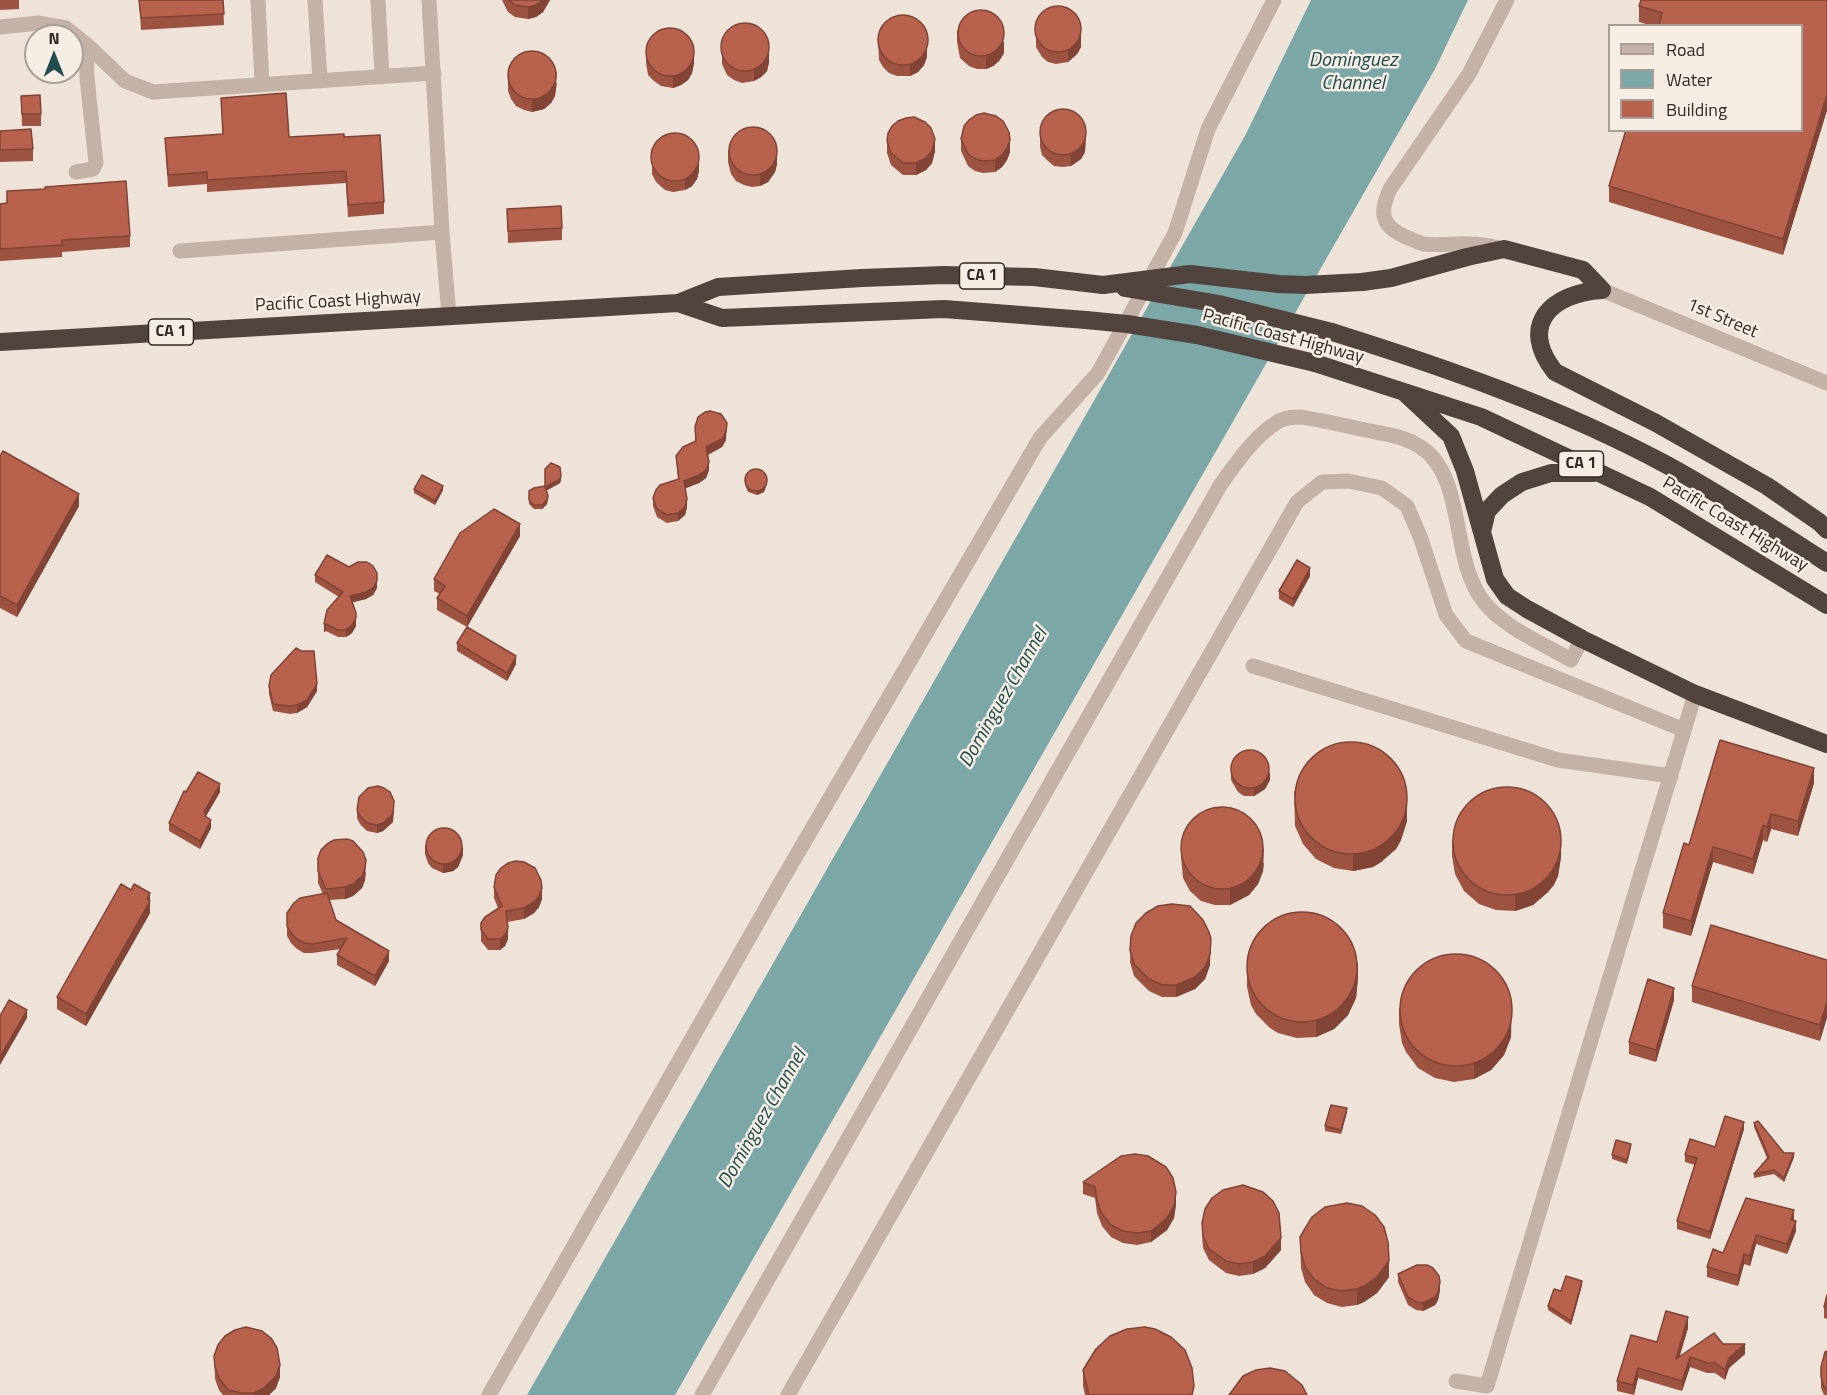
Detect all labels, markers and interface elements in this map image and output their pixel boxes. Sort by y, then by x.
north arrow [24,24,84,84]
legend [1608,24,1803,132]
text: N [48,26,60,50]
text: Road [1666,36,1705,63]
water label: Dominguez Channel [1309,49,1397,96]
text: Water [1666,66,1712,93]
text: Building [1666,96,1727,123]
road number: CA 1 [960,263,1004,289]
street label: Pacific Coast Highway [255,287,421,317]
street label: 1st Street [1683,294,1761,344]
street label: Pacific Coast Highway [1200,305,1366,369]
road number: CA 1 [148,319,194,345]
road number: CA 1 [1558,451,1604,477]
street label: Pacific Coast Highway [1658,473,1812,577]
water label: Dominguez Channel [954,624,1054,772]
water label: Dominguez Channel [713,1045,813,1193]

